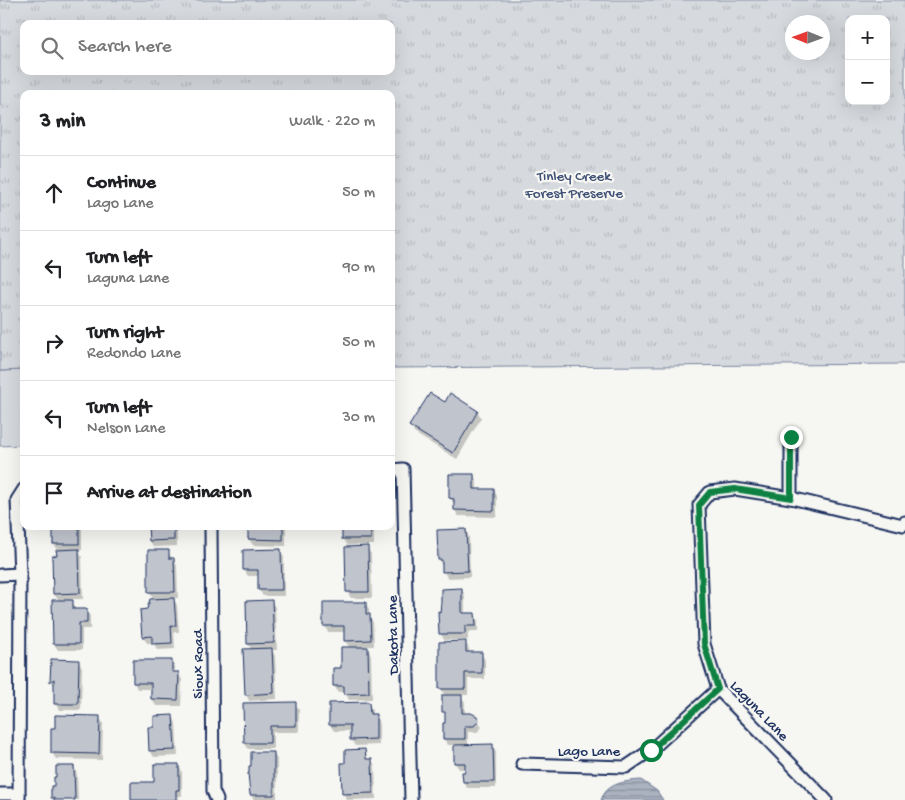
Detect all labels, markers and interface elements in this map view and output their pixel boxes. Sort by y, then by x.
north arrow [785,15,830,60]
map controls [845,15,890,105]
button: + [845,15,890,60]
search box [20,20,395,75]
icon: search [38,34,66,62]
text: Search here [78,36,172,59]
button: − [845,60,890,105]
text: 3 min [40,110,85,135]
text: Walk · 220 m [289,113,375,132]
park label: Tinley Creek Forest Preserve [524,168,623,203]
text: Continue [87,172,156,195]
icon: ahead [40,179,68,207]
text: 50 m [342,184,375,203]
text: Lago Lane [87,195,154,214]
text: Turn left [87,247,151,270]
icon: left [40,254,68,282]
text: 90 m [343,259,375,278]
text: Laguna Lane [87,270,169,289]
text: Turn right [87,322,163,345]
icon: right [40,329,68,357]
text: 50 m [342,334,375,353]
text: Redondo Lane [87,345,181,364]
text: Turn left [87,397,151,420]
icon: left [40,404,68,432]
text: 30 m [342,409,375,428]
text: Nelson Lane [87,420,165,439]
route end [780,426,803,449]
icon: arrive [40,479,68,507]
text: Arrive at destination [87,482,251,505]
street label: Dakota Lane [384,595,404,676]
street label: Sioux Road [190,628,208,699]
street label: Laguna Lane [725,677,792,746]
route start [640,739,663,762]
street label: Lago Lane [558,743,620,761]

